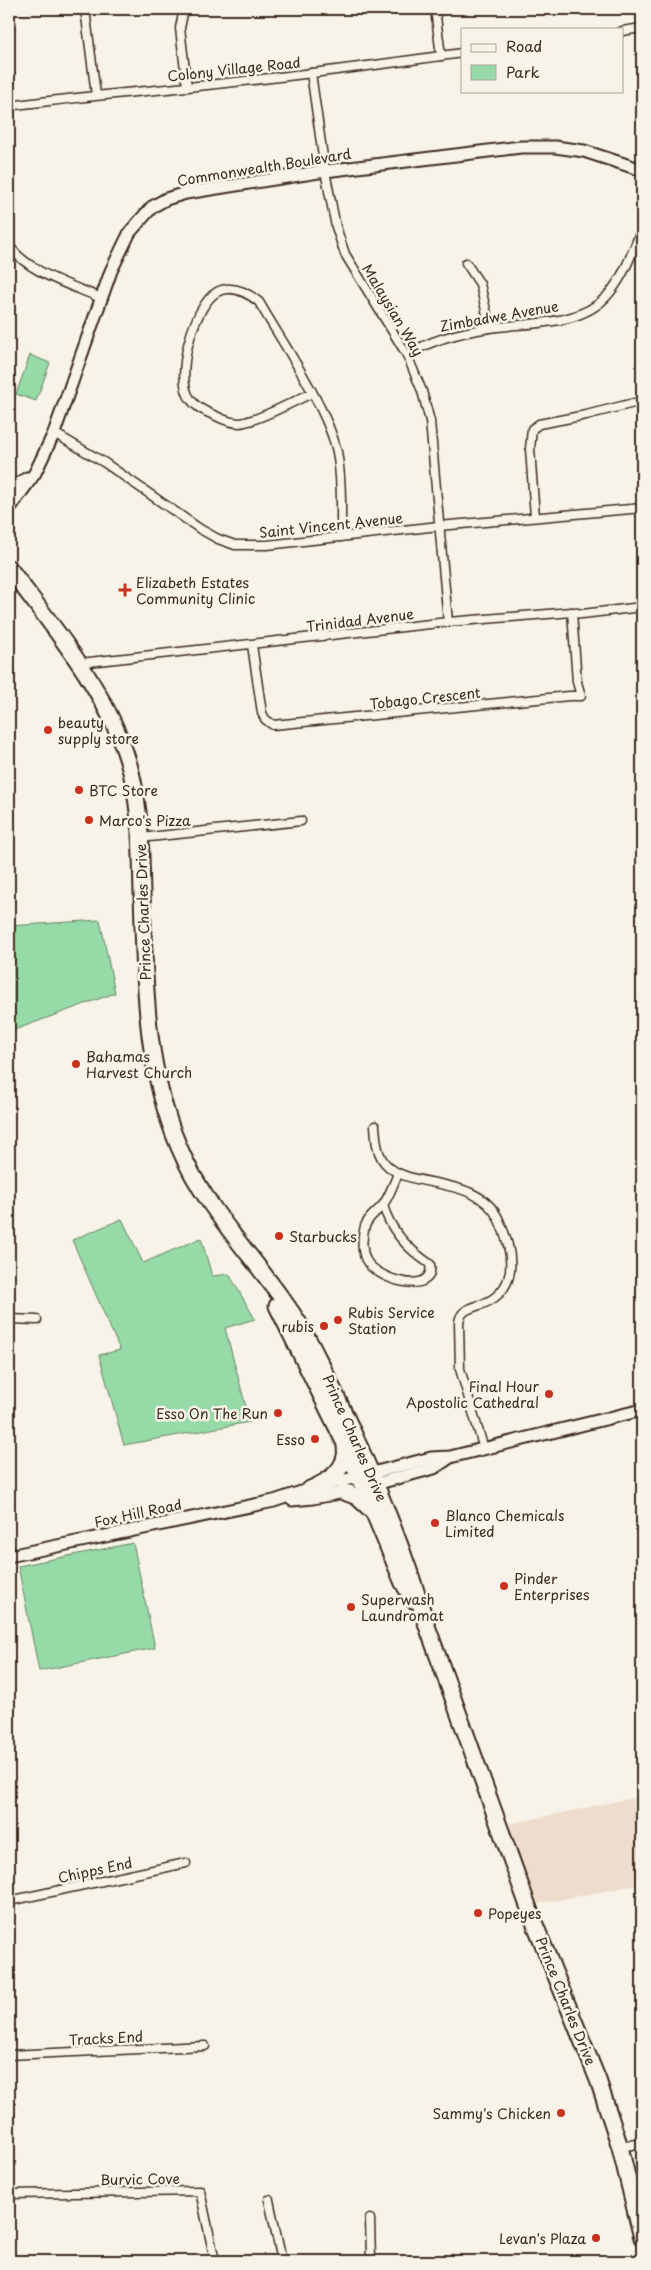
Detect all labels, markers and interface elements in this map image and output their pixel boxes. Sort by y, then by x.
legend [461,28,624,92]
text: Road [506,34,542,57]
street label: Colony Village Road [166,52,302,86]
text: Park [506,60,540,83]
street label: Commonwealth Boulevard [175,143,353,191]
street label: Malaysian Way [357,260,429,360]
street label: Zimbadwe Avenue [438,295,560,337]
street label: Saint Vincent Avenue [258,507,404,543]
place label: Elizabeth Estates Community Clinic [136,572,255,609]
marker: Elizabeth Estates Community Clinic [118,583,132,597]
street label: Trinidad Avenue [305,603,415,637]
street label: Tobago Crescent [368,682,482,714]
place label: beauty supply store [58,712,139,749]
marker: beauty supply store [42,724,54,736]
place label: BTC Store [89,780,158,801]
marker: BTC Store [73,784,85,796]
place label: Marco's Pizza [99,810,191,831]
marker: Marco's Pizza [83,814,95,826]
street label: Prince Charles Drive [130,843,156,981]
place label: Bahamas Harvest Church [86,1046,192,1083]
marker: Bahamas Harvest Church [70,1058,82,1070]
place label: Starbucks [289,1226,357,1247]
marker: Starbucks [273,1230,285,1242]
place label: Rubis Service Station [348,1302,435,1339]
marker: Rubis Service Station [332,1314,344,1326]
place label: rubis [282,1316,314,1337]
marker: rubis [318,1320,330,1332]
street label: Prince Charles Drive [318,1371,392,1505]
place label: Final Hour Apostolic Cathedral [406,1376,539,1413]
marker: Final Hour Apostolic Cathedral [543,1388,555,1400]
place label: Esso On The Run [156,1403,268,1424]
marker: Esso On The Run [272,1407,284,1419]
place label: Esso [276,1429,305,1450]
marker: Esso [309,1433,321,1445]
street label: Fox Hill Road [92,1493,184,1533]
place label: Blanco Chemicals Limited [445,1505,565,1542]
marker: Blanco Chemicals Limited [429,1517,441,1529]
place label: Pinder Enterprises [514,1568,589,1605]
marker: Pinder Enterprises [498,1580,510,1592]
place label: Superwash Laundromat [361,1589,444,1626]
marker: Superwash Laundromat [345,1601,357,1613]
street label: Chipps End [56,1852,134,1888]
place label: Popeyes [488,1903,541,1924]
marker: Popeyes [472,1907,484,1919]
street label: Prince Charles Drive [531,1934,601,2068]
street label: Tracks End [69,2026,143,2050]
place label: Sammy's Chicken [432,2103,551,2124]
marker: Sammy's Chicken [555,2107,567,2119]
street label: Burvic Cove [100,2168,180,2190]
place label: Levan's Plaza [499,2228,586,2249]
marker: Levan's Plaza [590,2232,602,2244]

